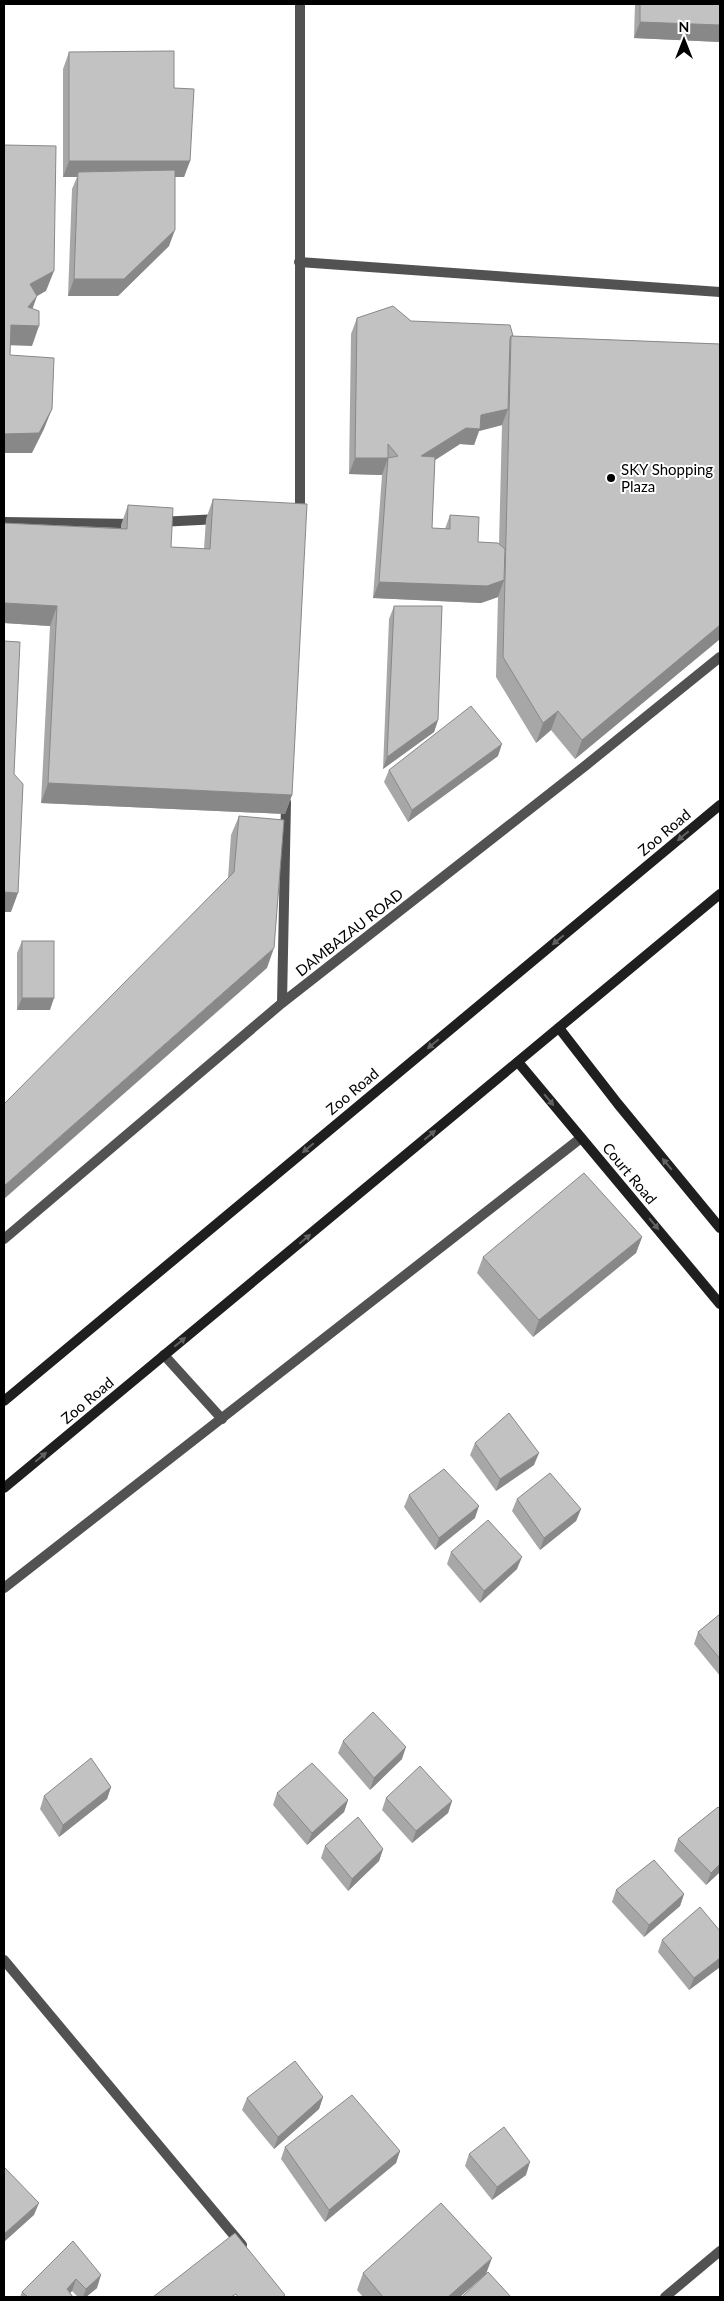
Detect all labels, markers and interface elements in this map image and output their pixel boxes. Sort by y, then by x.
north arrow [659,15,709,65]
text: N [679,18,689,35]
place label: SKY Shopping Plaza [621,460,713,495]
marker: SKY Shopping Plaza [605,472,617,484]
street label: Zoo Road [634,805,694,859]
one-way arrow [677,830,690,841]
street label: DAMBAZAU ROAD [292,884,406,980]
one-way arrow [552,934,565,945]
one-way arrow [427,1038,440,1049]
street label: Zoo Road [322,1064,382,1118]
one-way arrow [544,1093,555,1106]
one-way arrow [423,1129,436,1140]
street label: Court Road [599,1139,661,1207]
one-way arrow [302,1142,315,1153]
one-way arrow [661,1157,672,1170]
one-way arrow [648,1217,659,1230]
one-way arrow [298,1233,311,1244]
one-way arrow [173,1337,186,1348]
street label: Zoo Road [57,1373,117,1427]
one-way arrow [35,1451,47,1463]

